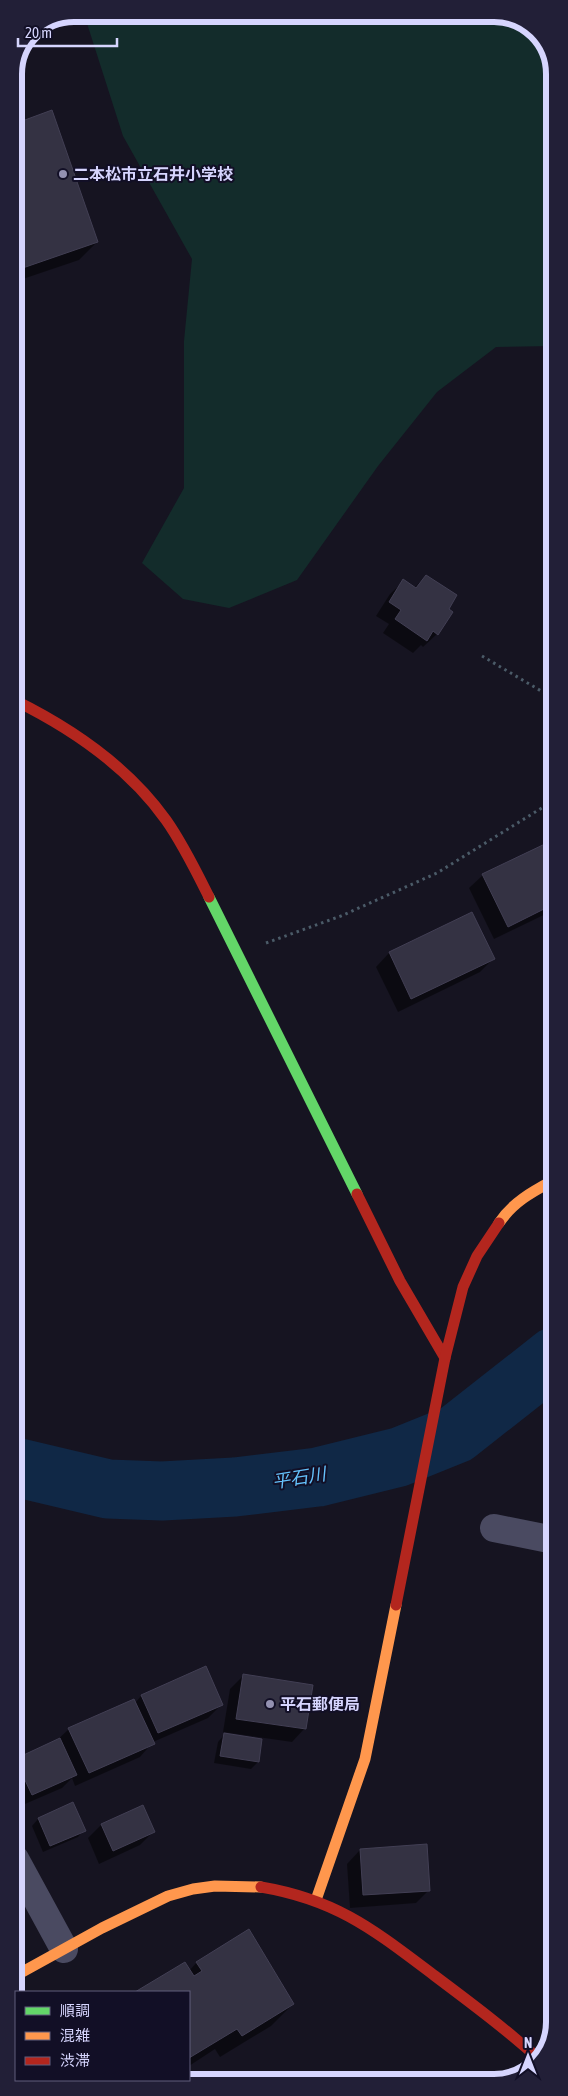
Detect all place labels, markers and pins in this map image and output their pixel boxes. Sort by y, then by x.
place label: 二本松市立石井小学校 [73,165,233,183]
marker: 二本松市立石井小学校 [57,168,69,180]
place label: 平石郵便局 [280,1695,360,1713]
marker: 平石郵便局 [264,1698,276,1710]

